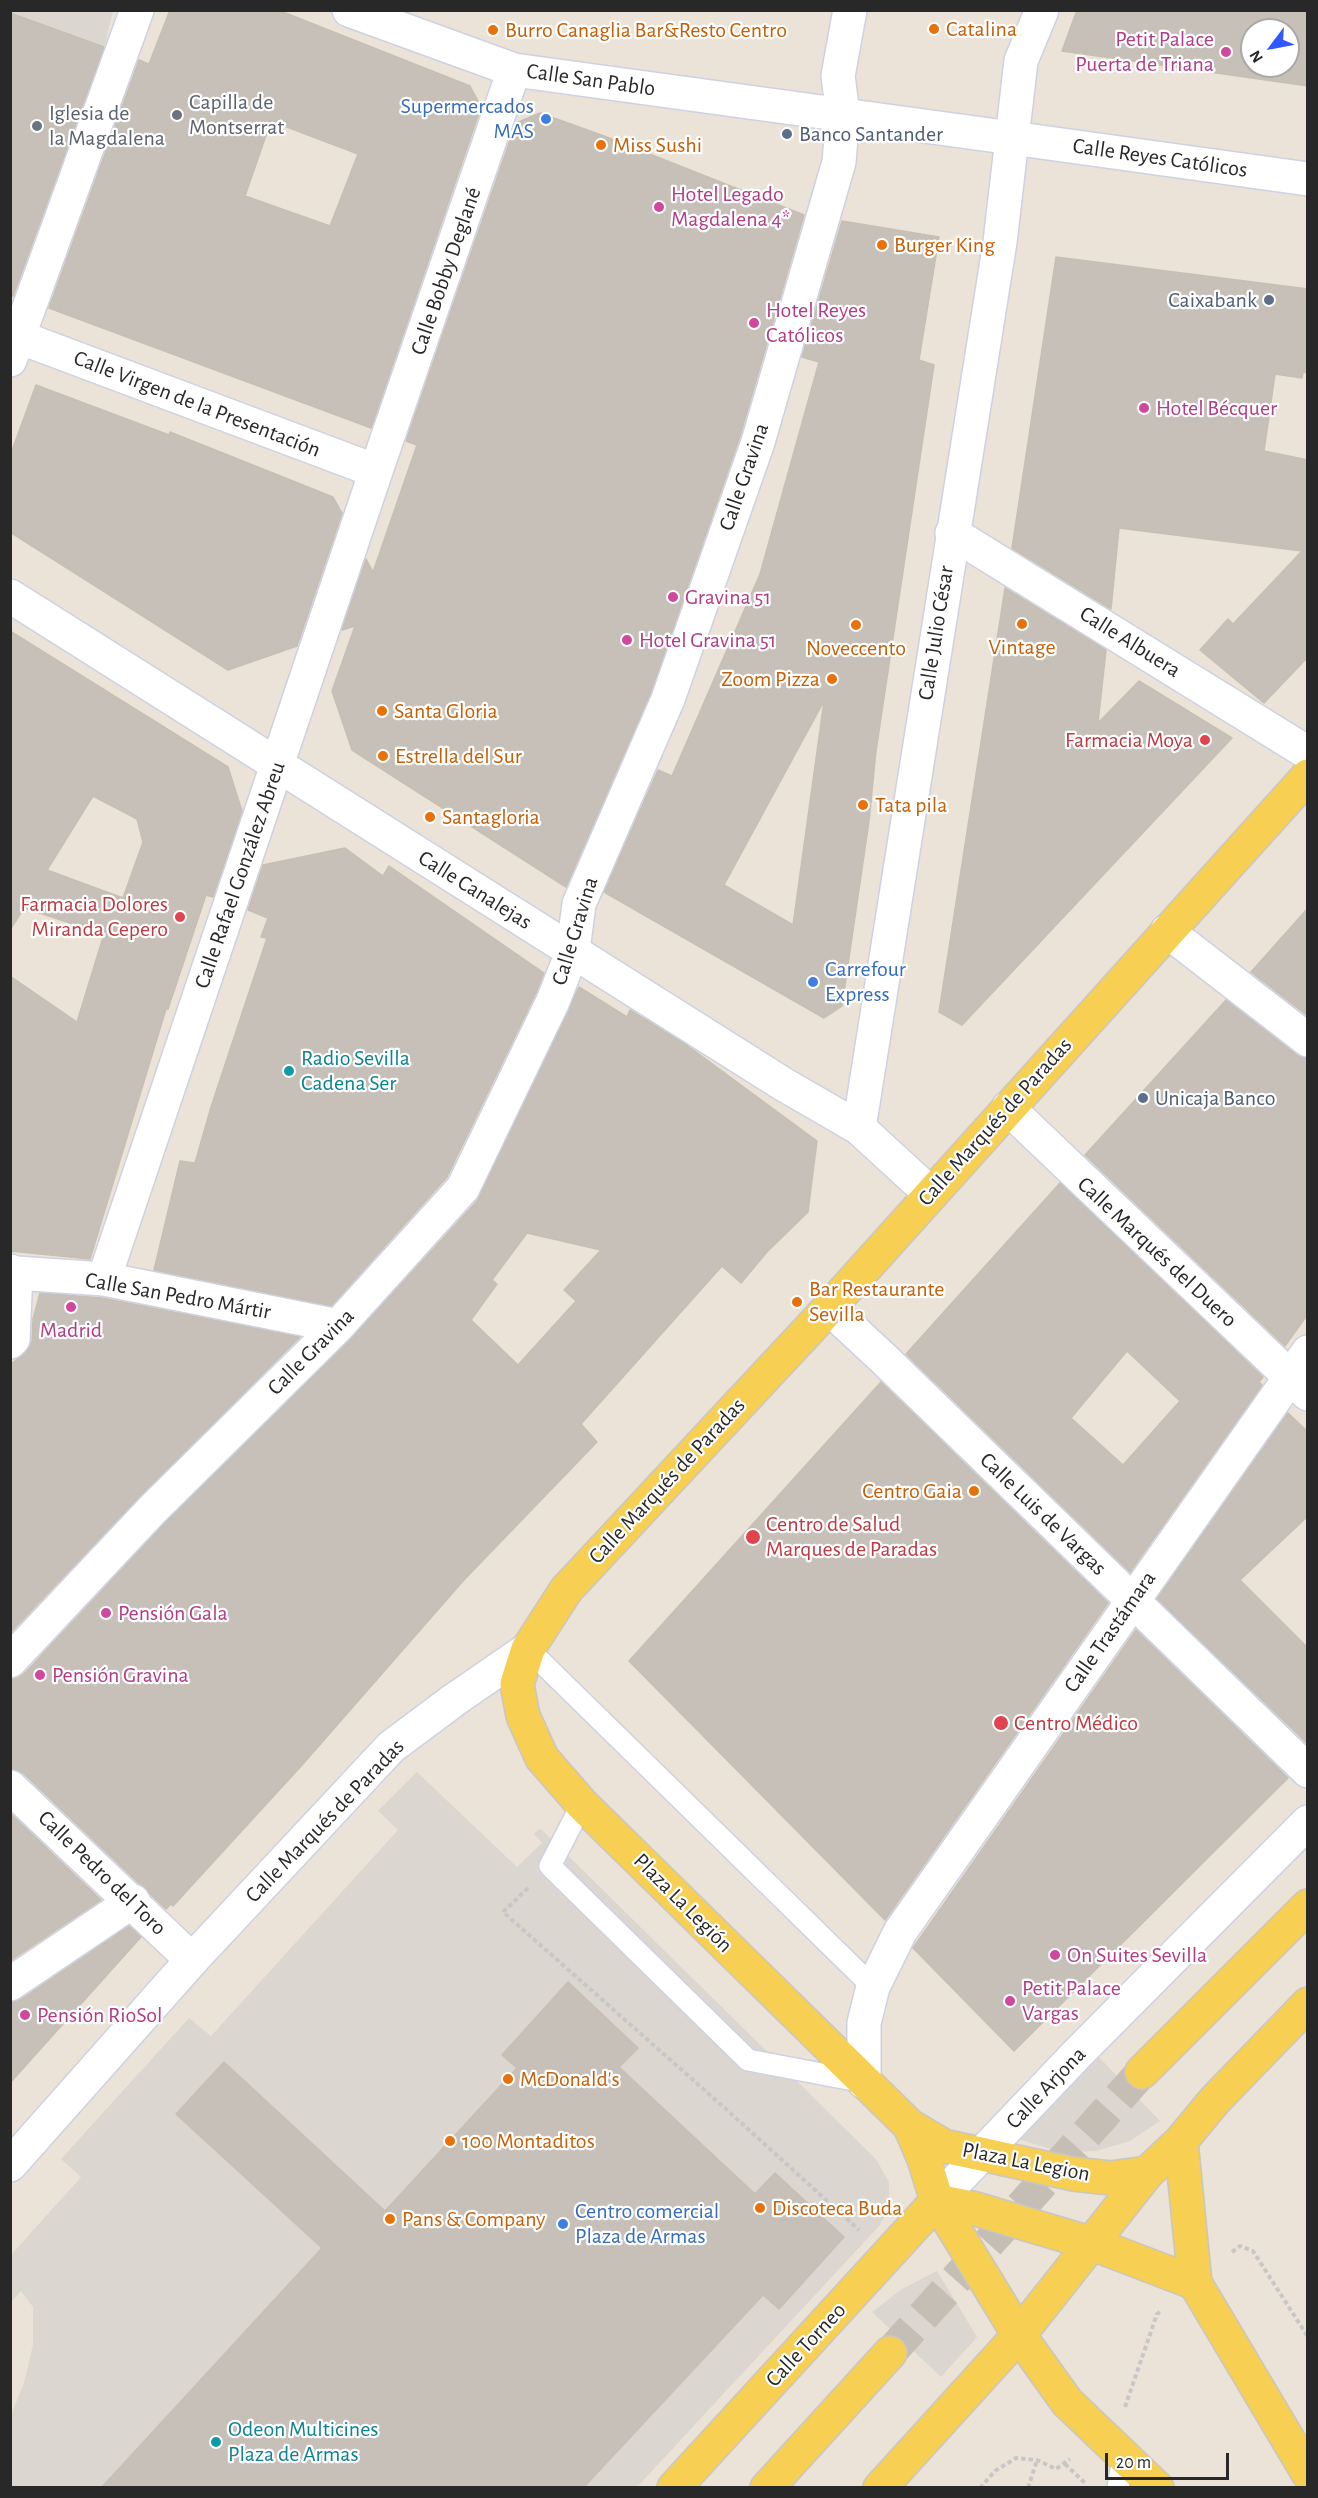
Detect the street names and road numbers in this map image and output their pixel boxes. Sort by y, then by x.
street label: Calle San Pablo [525,58,657,102]
street label: Calle Reyes Católicos [1071,133,1249,183]
street label: Calle Bobby Deglané [405,184,487,358]
street label: Calle Virgen de la Presentación [70,345,324,463]
street label: Calle Gravina [713,420,775,534]
street label: Calle Julio César [912,564,960,702]
street label: Calle Albuera [1075,601,1185,683]
street label: Calle Rafael González Abreu [189,758,291,992]
street label: Calle Canalejas [413,845,537,935]
street label: Calle Gravina [546,874,604,988]
street label: Calle Marqués de Paradas [912,1032,1078,1212]
street label: Calle Marqués del Duero [1072,1171,1242,1333]
street label: Calle San Pedro Mártir [83,1267,273,1325]
street label: Calle Gravina [262,1303,360,1401]
street label: Calle Marqués de Paradas [583,1392,751,1570]
street label: Calle Luis de Vargas [974,1447,1112,1581]
street label: Calle Trastámara [1058,1566,1162,1698]
street label: Calle Marqués de Paradas [240,1734,410,1908]
street label: Calle Pedro del Toro [32,1805,172,1941]
street label: Plaza La Legión [628,1848,738,1958]
street label: Calle Arjona [1000,2042,1092,2134]
street label: Plaza La Legion [960,2137,1092,2187]
street label: Calle Torneo [760,2297,852,2393]

